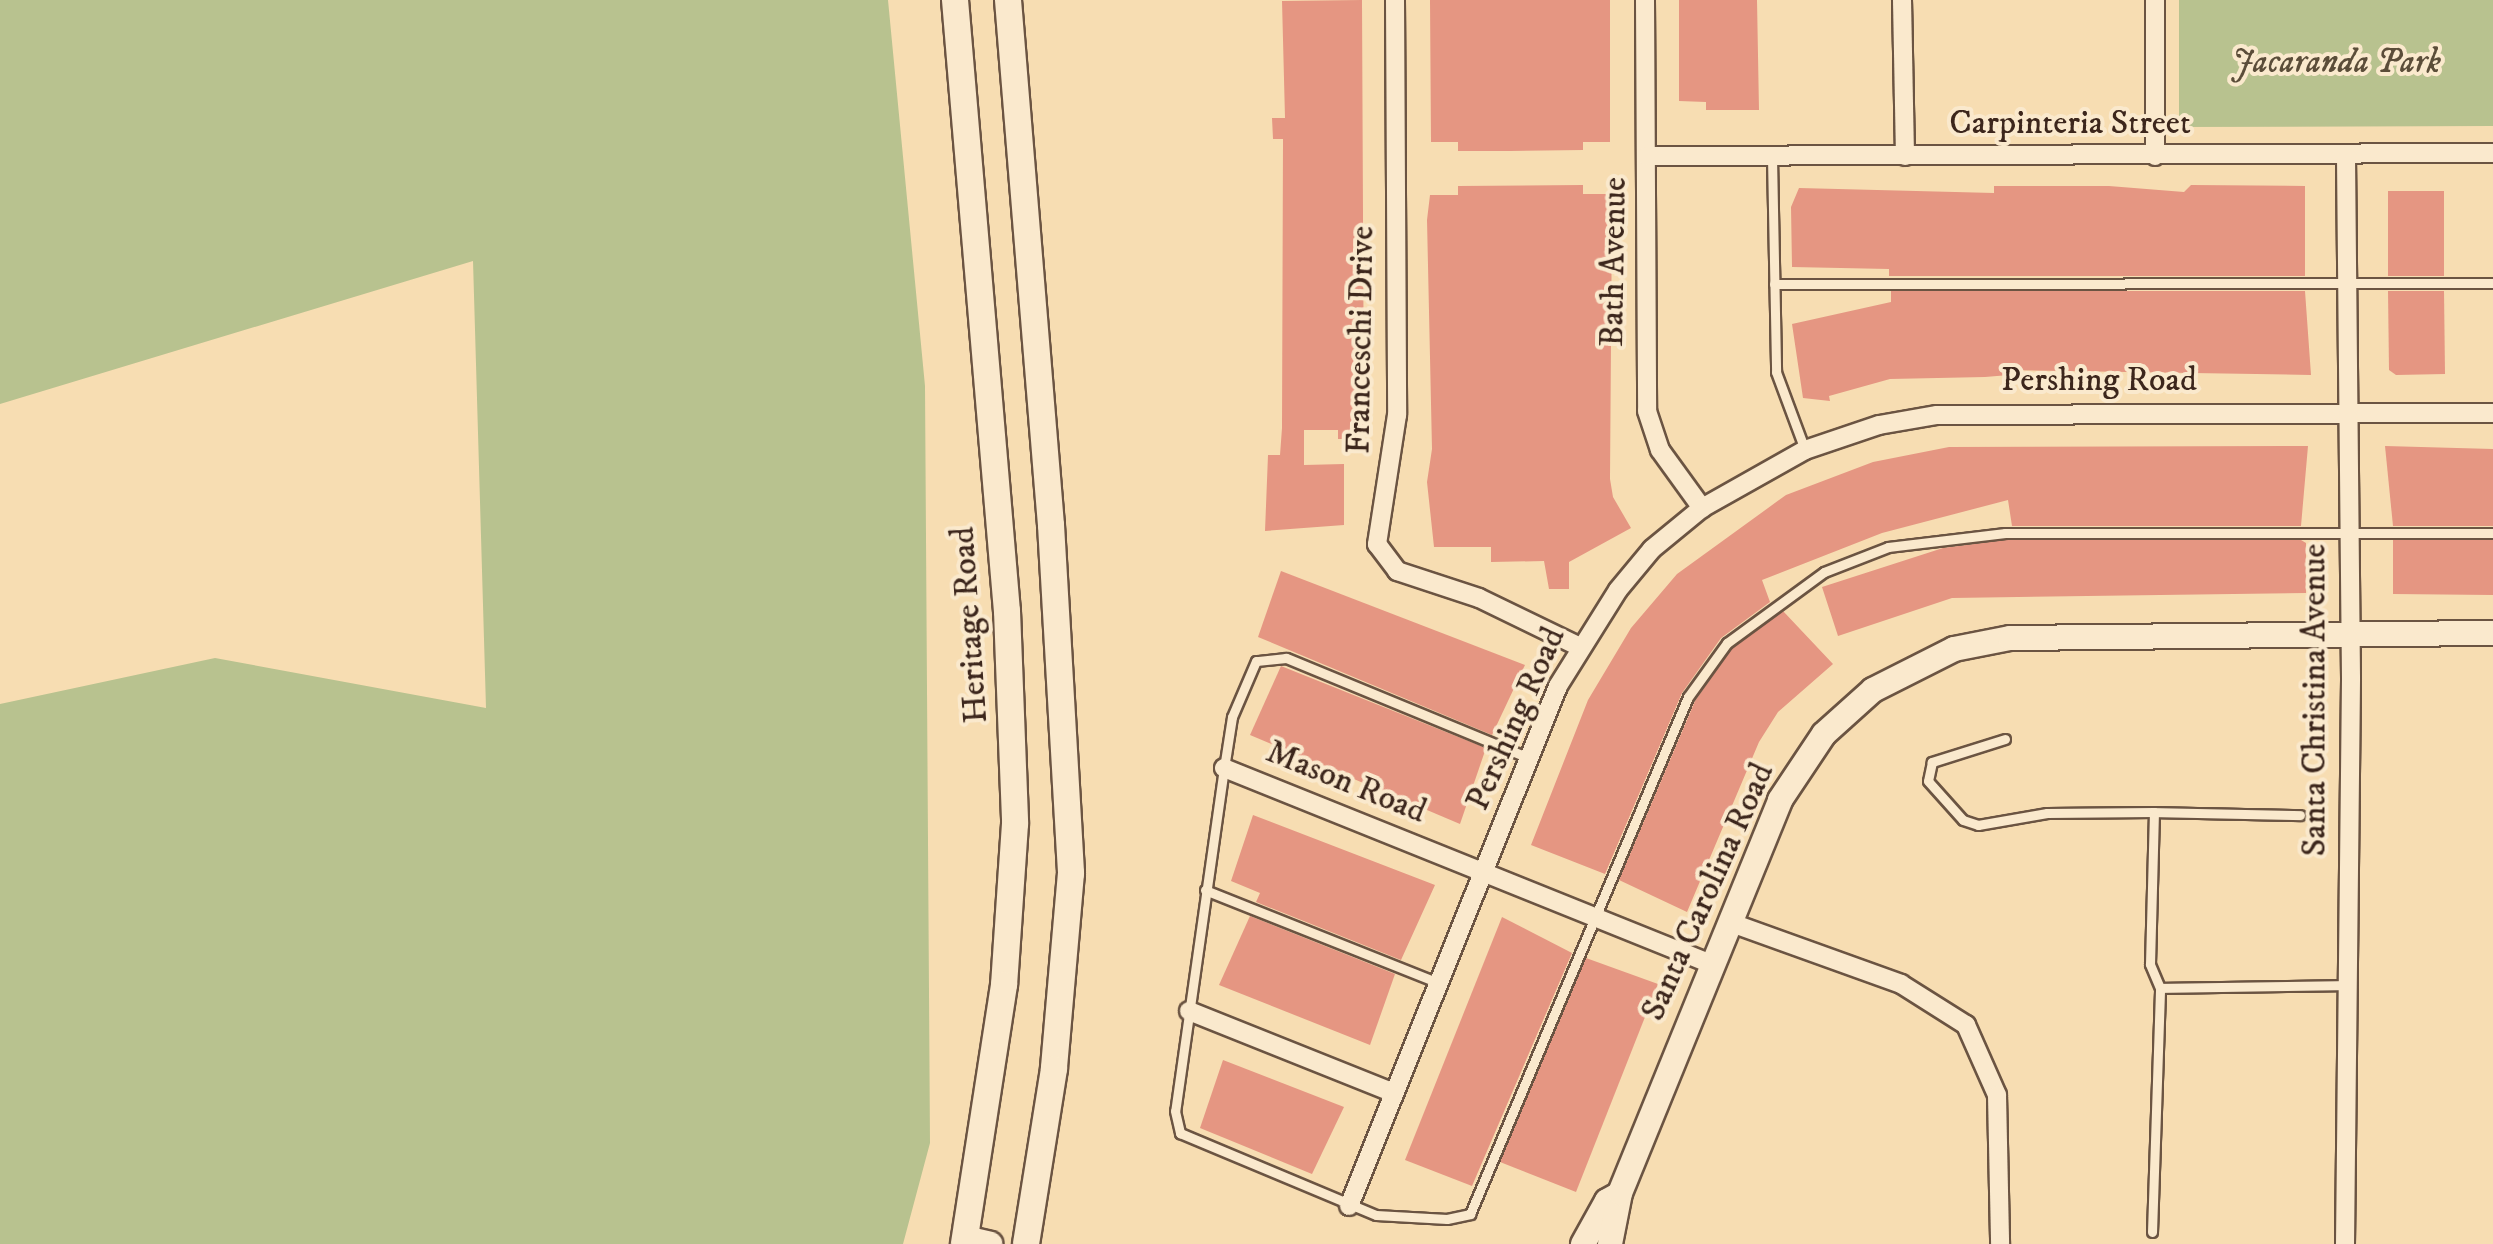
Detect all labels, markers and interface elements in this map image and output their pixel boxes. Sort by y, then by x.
park label: Jacaranda Park [2231,43,2441,83]
street label: Carpinteria Street [1949,104,2191,144]
street label: Bath Avenue [1592,177,1636,347]
street label: Franceschi Drive [1339,226,1383,454]
street label: Pershing Road [2001,361,2197,401]
street label: Heritage Road [943,525,997,725]
street label: Santa Christina Avenue [2295,544,2335,856]
street label: Pershing Road [1458,621,1574,817]
street label: Mason Road [1260,731,1432,833]
street label: Santa Carolina Road [1633,757,1783,1027]

